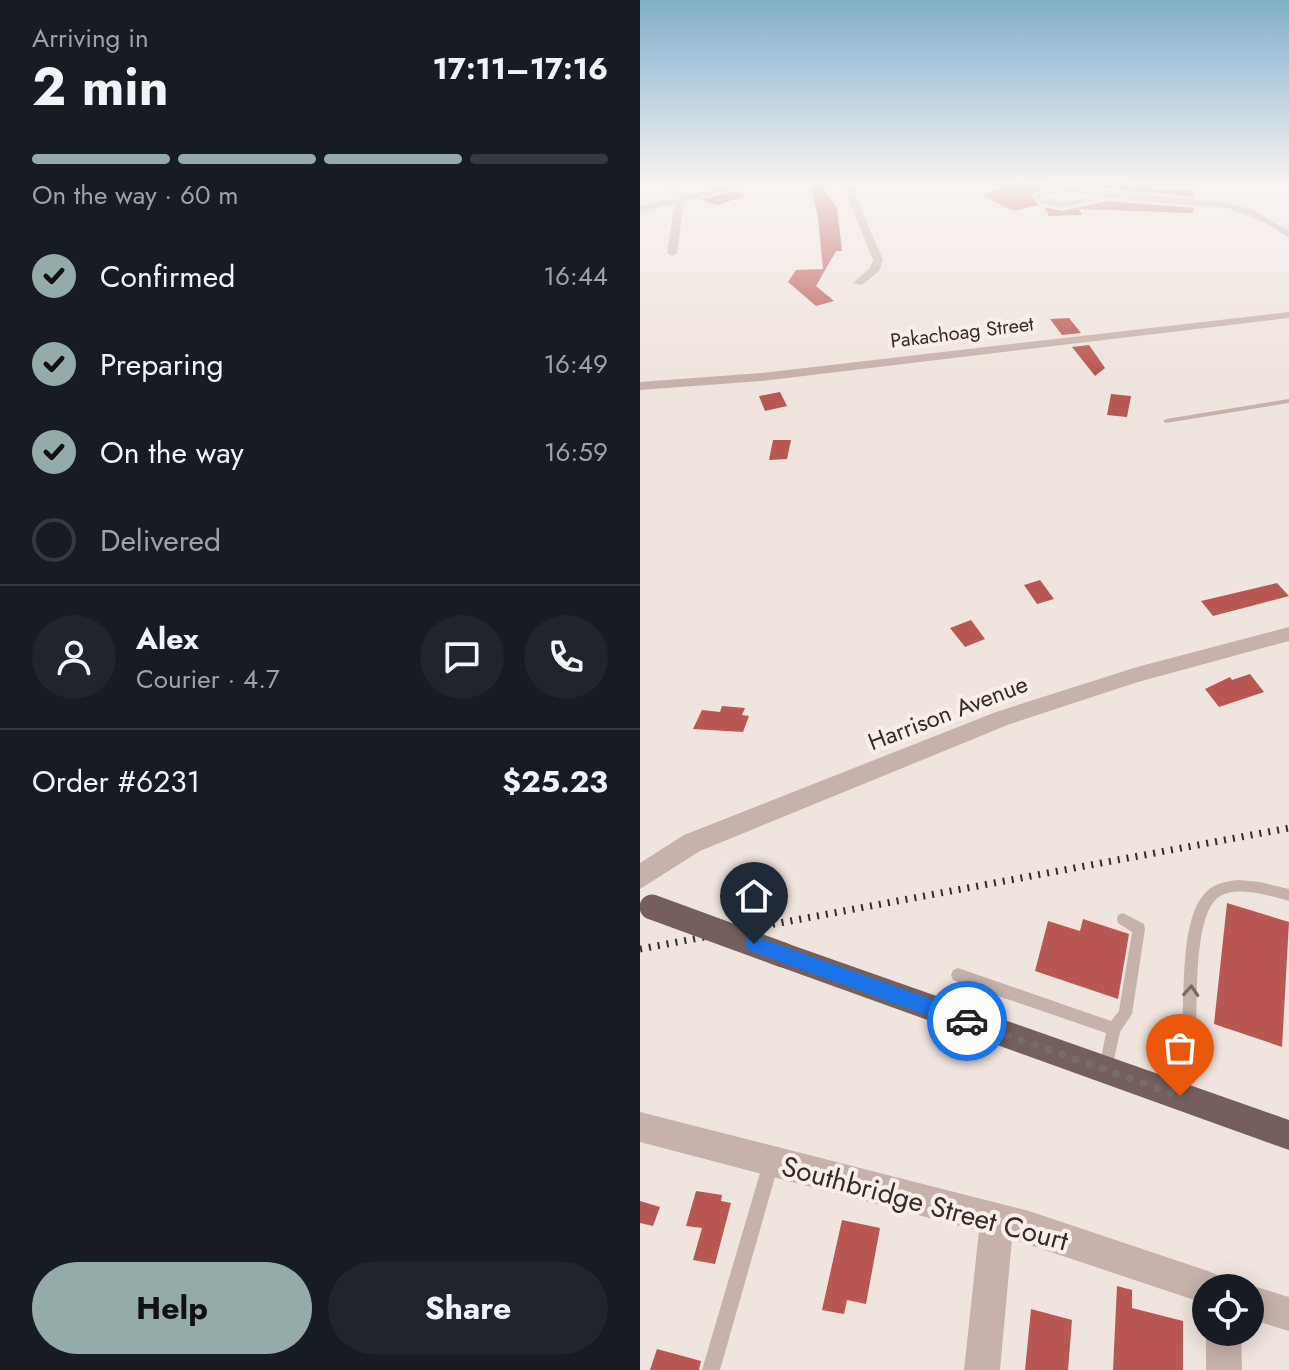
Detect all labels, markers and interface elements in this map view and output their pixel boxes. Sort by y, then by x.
text: Arriving in [32,19,149,57]
text: 17:11–17:16 [433,47,608,90]
text: 2 min [32,49,169,125]
text: On the way · 60 m [32,176,239,214]
icon: check [32,254,76,298]
text: Confirmed [100,255,235,298]
text: 16:44 [543,257,608,295]
street label: Pakachoag Street [889,309,1036,356]
icon: check [32,342,76,386]
text: Preparing [100,343,224,386]
text: 16:49 [543,345,608,383]
icon: check [32,430,76,474]
text: On the way [100,431,244,474]
text: 16:59 [544,433,608,471]
text: Delivered [100,519,221,562]
button: person [32,615,116,699]
button: chat [420,615,504,699]
button: phone [524,615,608,699]
text: Alex [136,617,199,660]
text: Courier · 4.7 [136,660,280,698]
street label: Harrison Avenue [863,666,1033,759]
text: Order #6231 [32,760,200,803]
text: $25.23 [502,760,608,803]
pin [720,862,788,944]
icon: home [732,874,776,918]
courier [927,981,1007,1061]
one-way arrow [1183,984,1200,997]
icon: car [945,999,989,1043]
pin [1146,1014,1214,1096]
icon: bag [1158,1026,1202,1070]
street label: Southbridge Street Court [777,1145,1073,1262]
button: Help [32,1262,312,1354]
button: Share [328,1262,608,1354]
map controls [1192,1274,1264,1346]
button: locate [1192,1274,1264,1346]

